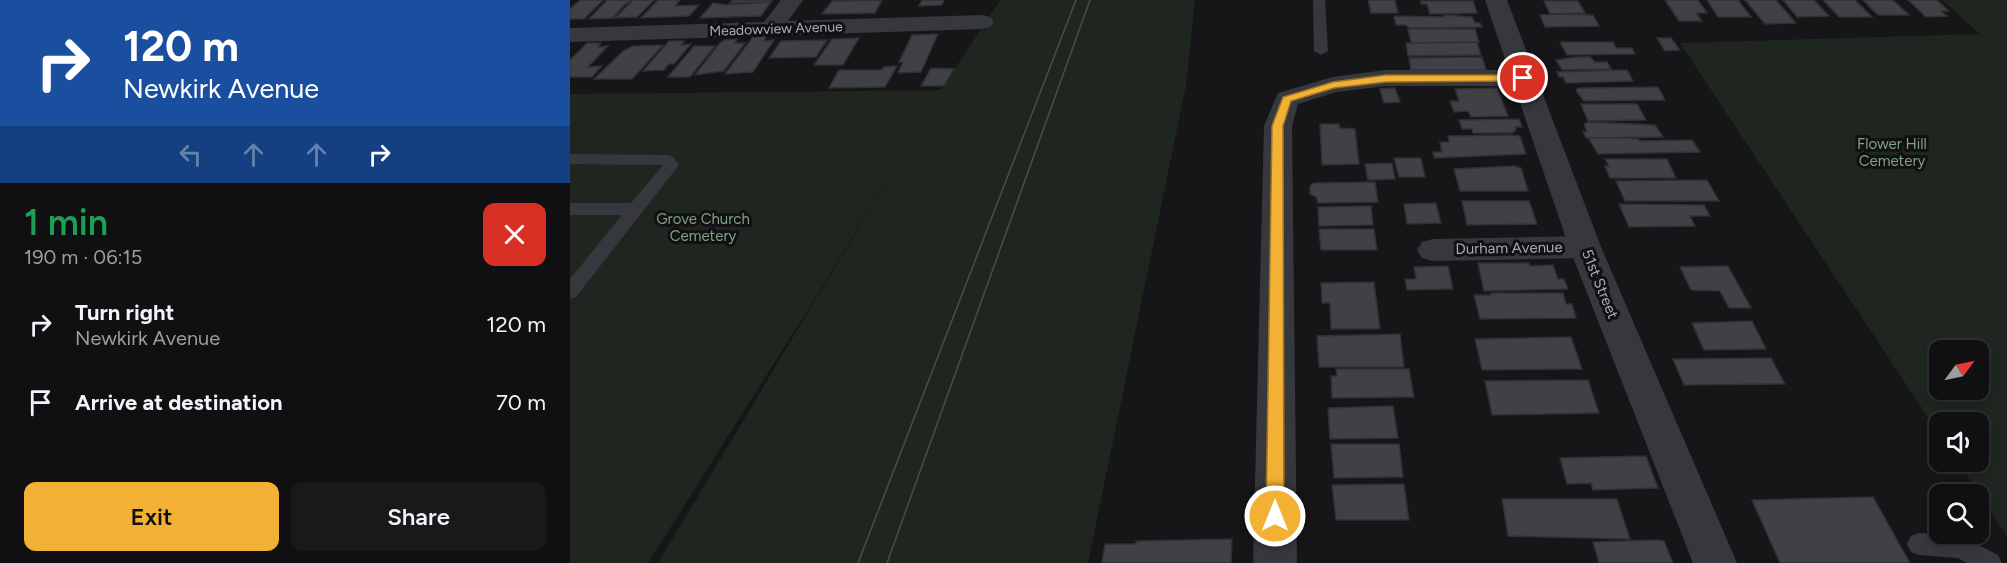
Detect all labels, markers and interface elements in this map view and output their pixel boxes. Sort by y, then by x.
street label: Meadowview Avenue [709,18,843,40]
text: 120 m [123,21,239,72]
icon: right [24,24,102,102]
pin [1497,52,1548,103]
icon: arrive [1506,61,1539,94]
text: Newkirk Avenue [123,72,319,105]
park label: Flower Hill Cemetery [1857,135,1927,170]
icon: left [174,138,207,171]
icon: ahead [237,138,270,171]
icon: ahead [300,138,333,171]
icon: right [363,138,396,171]
text: 1 min [24,201,108,244]
button: close [483,203,546,266]
park label: Grove Church Cemetery [656,210,750,245]
street label: Durham Avenue [1455,238,1563,258]
text: 190 m · 06:15 [24,245,142,269]
street label: 51st Street [1578,247,1622,322]
text: Turn right [75,299,174,326]
icon: right [24,308,57,341]
text: 120 m [486,311,546,338]
text: Newkirk Avenue [75,326,220,350]
north arrow [1929,340,1989,400]
map controls [1929,340,1989,544]
icon: arrive [24,386,57,419]
text: Arrive at destination [75,389,283,416]
text: 70 m [496,389,546,416]
button: sound [1929,412,1989,472]
button: Exit [24,482,279,551]
button: Share [291,482,546,551]
position arrow [1243,484,1307,548]
button: search [1929,484,1989,544]

